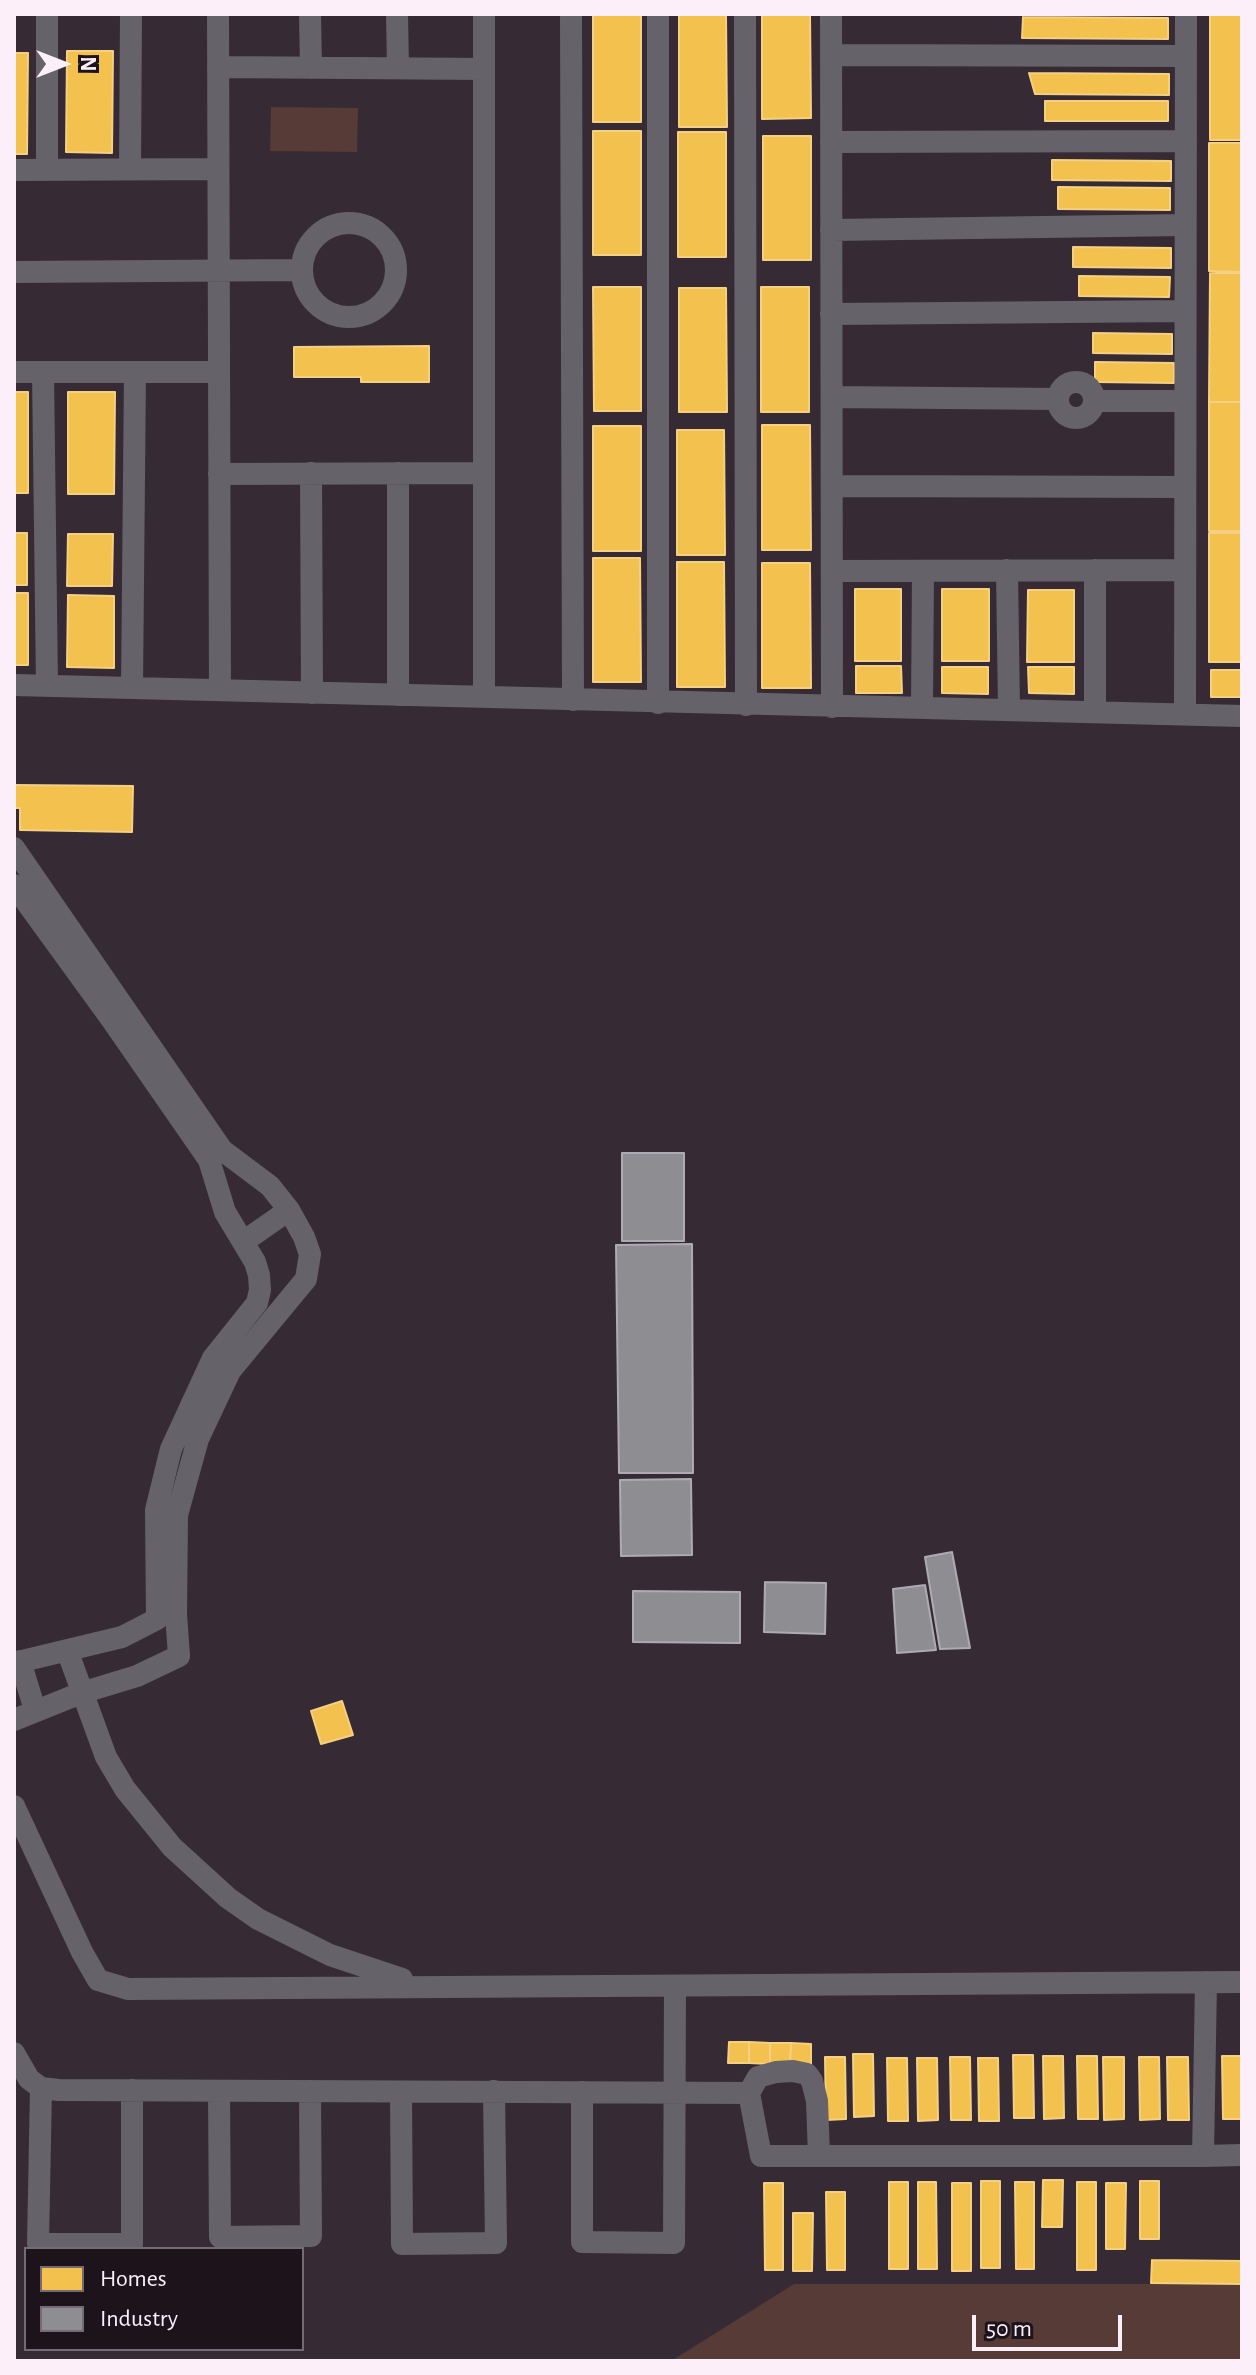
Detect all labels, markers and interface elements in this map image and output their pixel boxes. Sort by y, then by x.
north arrow [24,24,104,104]
text: N [77,56,99,72]
legend [24,2247,304,2351]
text: Homes [100,2267,167,2291]
scale bar [976,2299,1126,2349]
text: Industry [100,2307,178,2331]
text: 50 m [986,2317,1032,2341]

